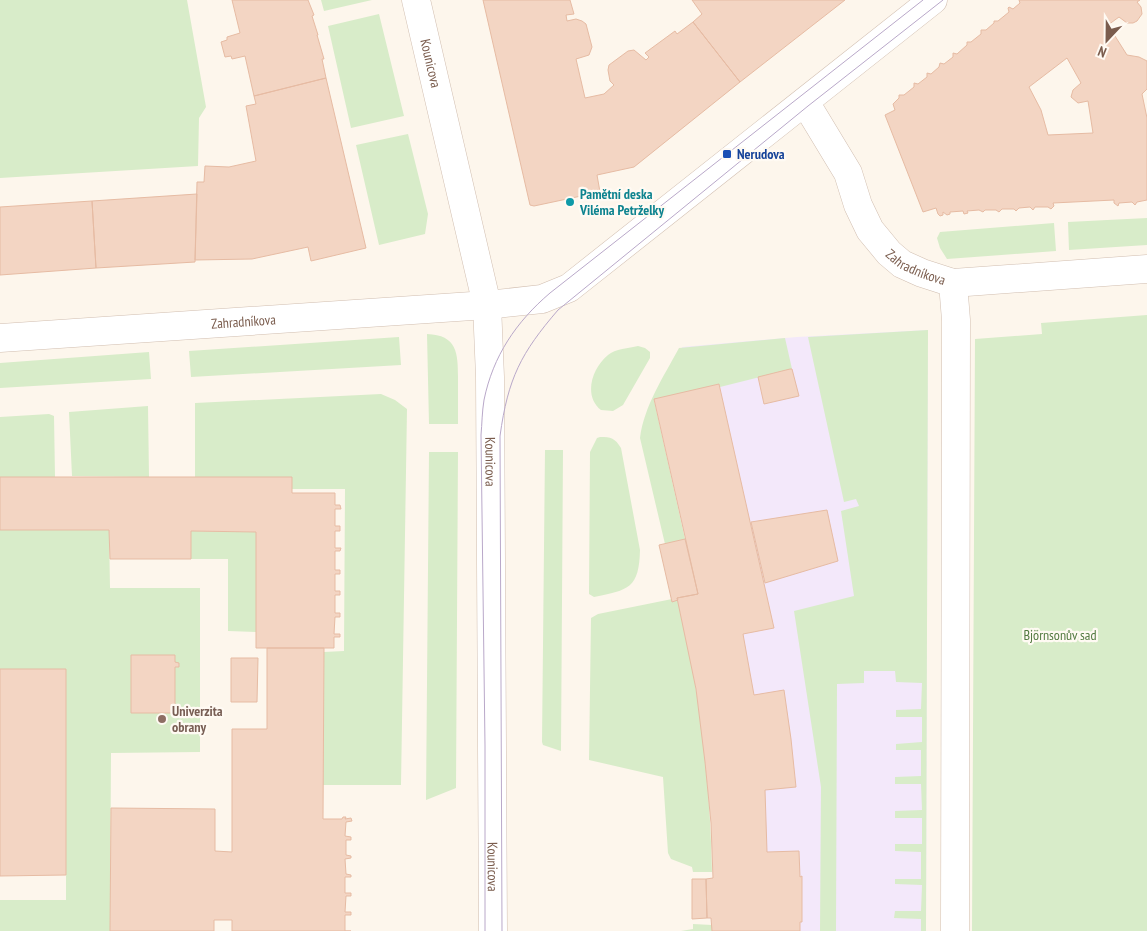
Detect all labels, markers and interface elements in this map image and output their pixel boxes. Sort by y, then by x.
north arrow [1082,15,1132,65]
street label: Kounicova [416,37,445,89]
text: N [1095,42,1109,62]
place label: Nerudova [737,145,785,163]
marker: Nerudova [721,148,733,160]
place label: Pamětní deska Viléma Petrželky [579,185,665,219]
marker: Pamětní deska Viléma Petrželky [564,196,576,208]
street label: Zahradníkova [882,245,948,289]
street label: Zahradníkova [211,310,276,333]
street label: Kounicova [481,437,500,487]
park label: Björnsonův sad [1023,626,1097,644]
place label: Univerzita obrany [172,702,223,736]
marker: Univerzita obrany [156,713,168,725]
street label: Kounicova [484,842,502,892]

